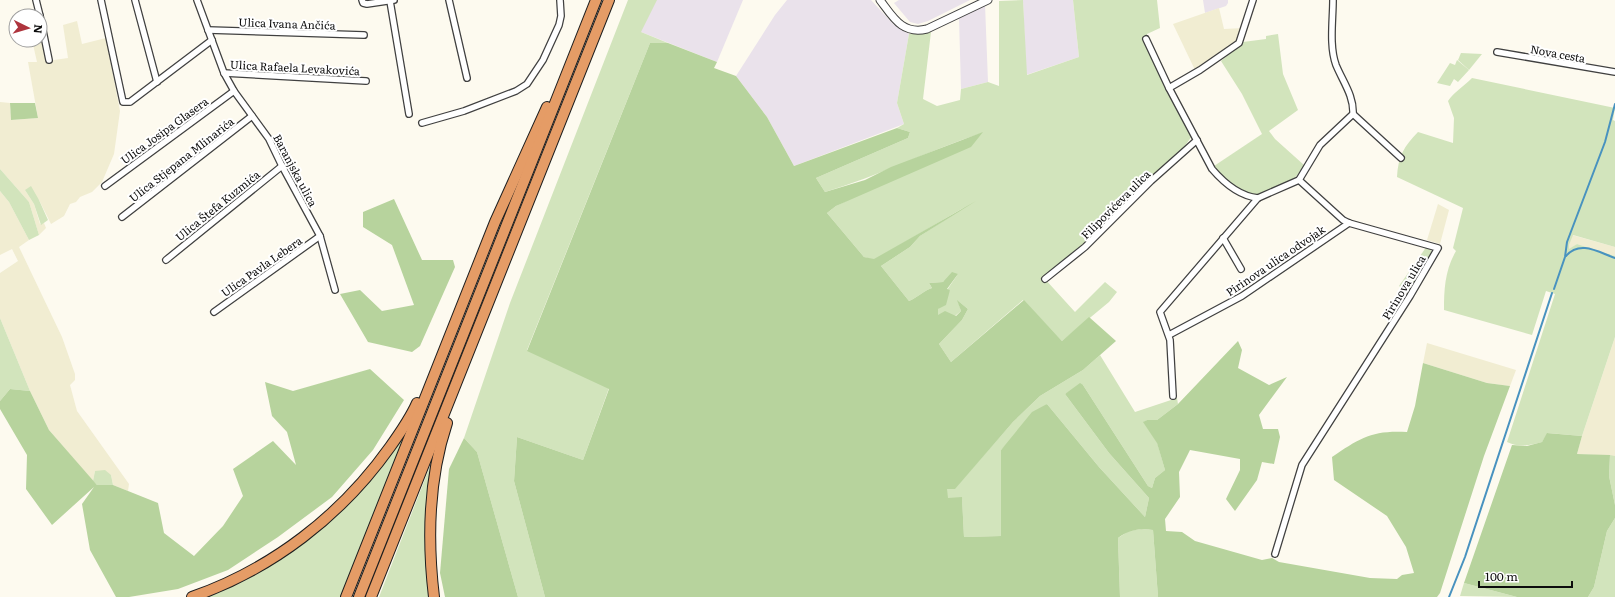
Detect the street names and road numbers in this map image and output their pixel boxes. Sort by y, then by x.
street label: Ulica Ivana Ančića [238,13,336,33]
street label: Nova cesta [1529,40,1587,66]
street label: Ulica Rafaela Levakovića [230,56,361,78]
street label: Ulica Josipa Glasera [117,93,211,167]
street label: Ulica Stjepana Mlinarića [125,113,237,205]
street label: Baranjska ulica [270,131,322,209]
street label: Ulica Štefa Kuzmića [171,166,263,244]
street label: Filipovićeva ulica [1077,166,1153,242]
street label: Pirinova ulica odvojak [1222,221,1328,299]
street label: Ulica Pavla Lebera [217,232,305,300]
street label: Pirinova ulica [1377,252,1429,322]

